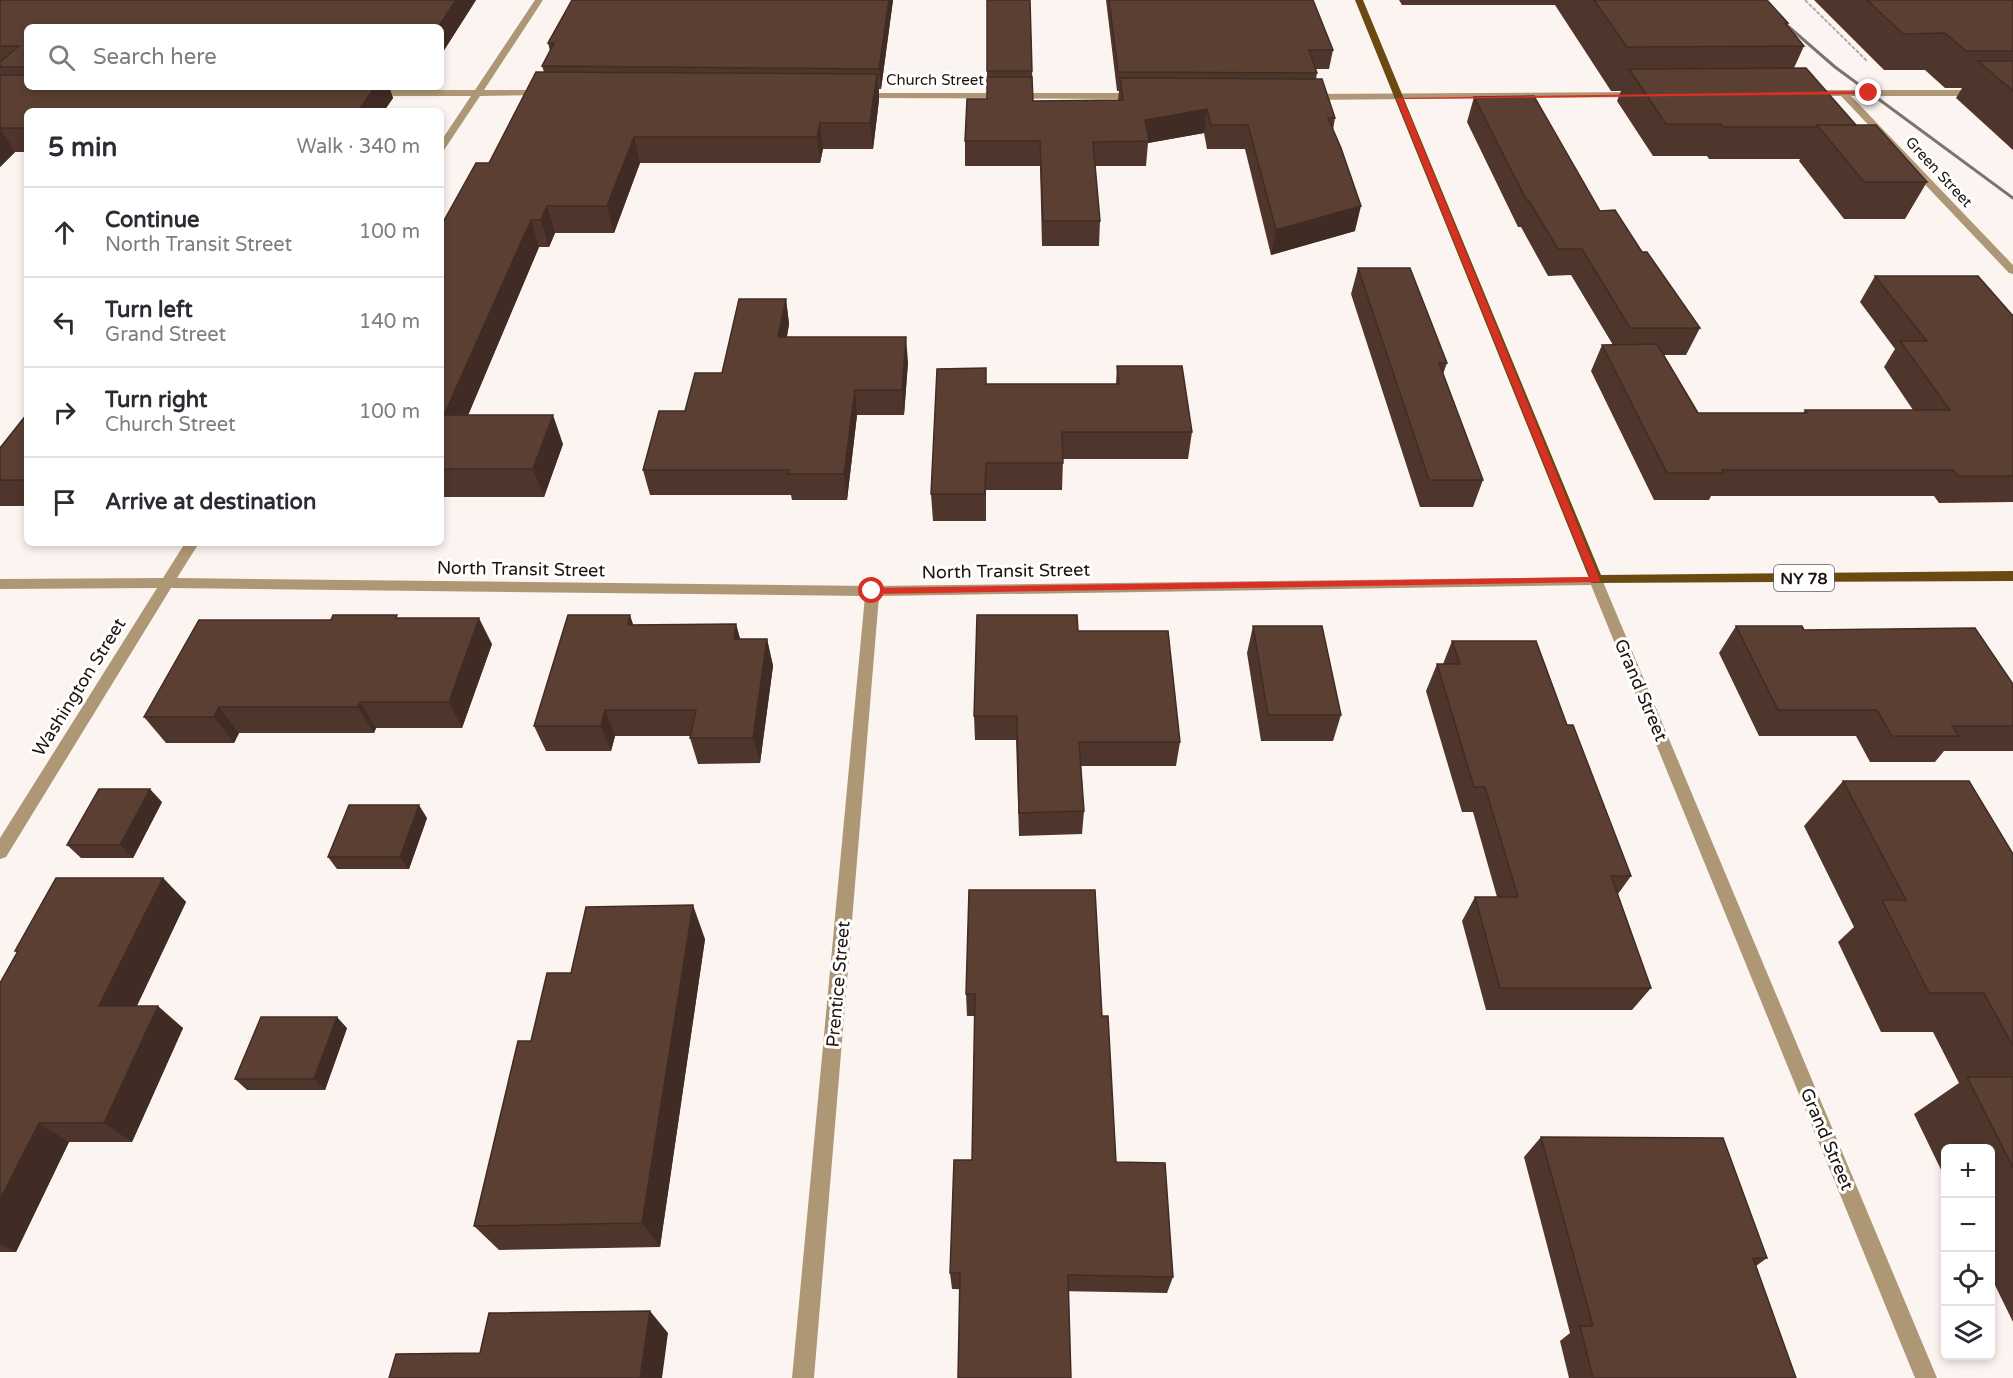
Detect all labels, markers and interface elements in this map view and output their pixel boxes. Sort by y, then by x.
search box [24,24,444,90]
icon: search [45,41,78,74]
text: Search here [93,44,217,70]
street label: Church Street [886,71,984,89]
route end [1855,79,1881,105]
text: 5 min [48,132,117,163]
street label: Green Street [1902,133,1976,211]
text: Walk · 340 m [297,135,420,159]
text: Continue [105,207,200,233]
icon: ahead [48,216,81,249]
text: 100 m [359,220,420,244]
text: North Transit Street [105,233,292,257]
text: Turn left [105,297,193,323]
icon: left [48,306,81,339]
text: 140 m [359,310,420,334]
text: Grand Street [105,323,226,347]
text: Turn right [105,387,207,413]
icon: right [48,396,81,429]
text: 100 m [359,400,420,424]
text: Church Street [105,413,236,437]
icon: arrive [48,486,81,519]
text: Arrive at destination [105,489,316,515]
street label: North Transit Street [437,557,606,581]
street label: North Transit Street [922,559,1091,583]
road number: NY 78 [1774,565,1834,591]
route start [858,577,884,603]
street label: Washington Street [28,614,130,760]
street label: Grand Street [1610,635,1672,745]
street label: Prentice Street [822,920,854,1048]
street label: Grand Street [1796,1084,1858,1194]
map controls [1941,1144,1995,1360]
button: + [1941,1144,1995,1198]
button: − [1941,1198,1995,1252]
button: locate [1941,1252,1995,1306]
button: layers [1941,1306,1995,1360]

